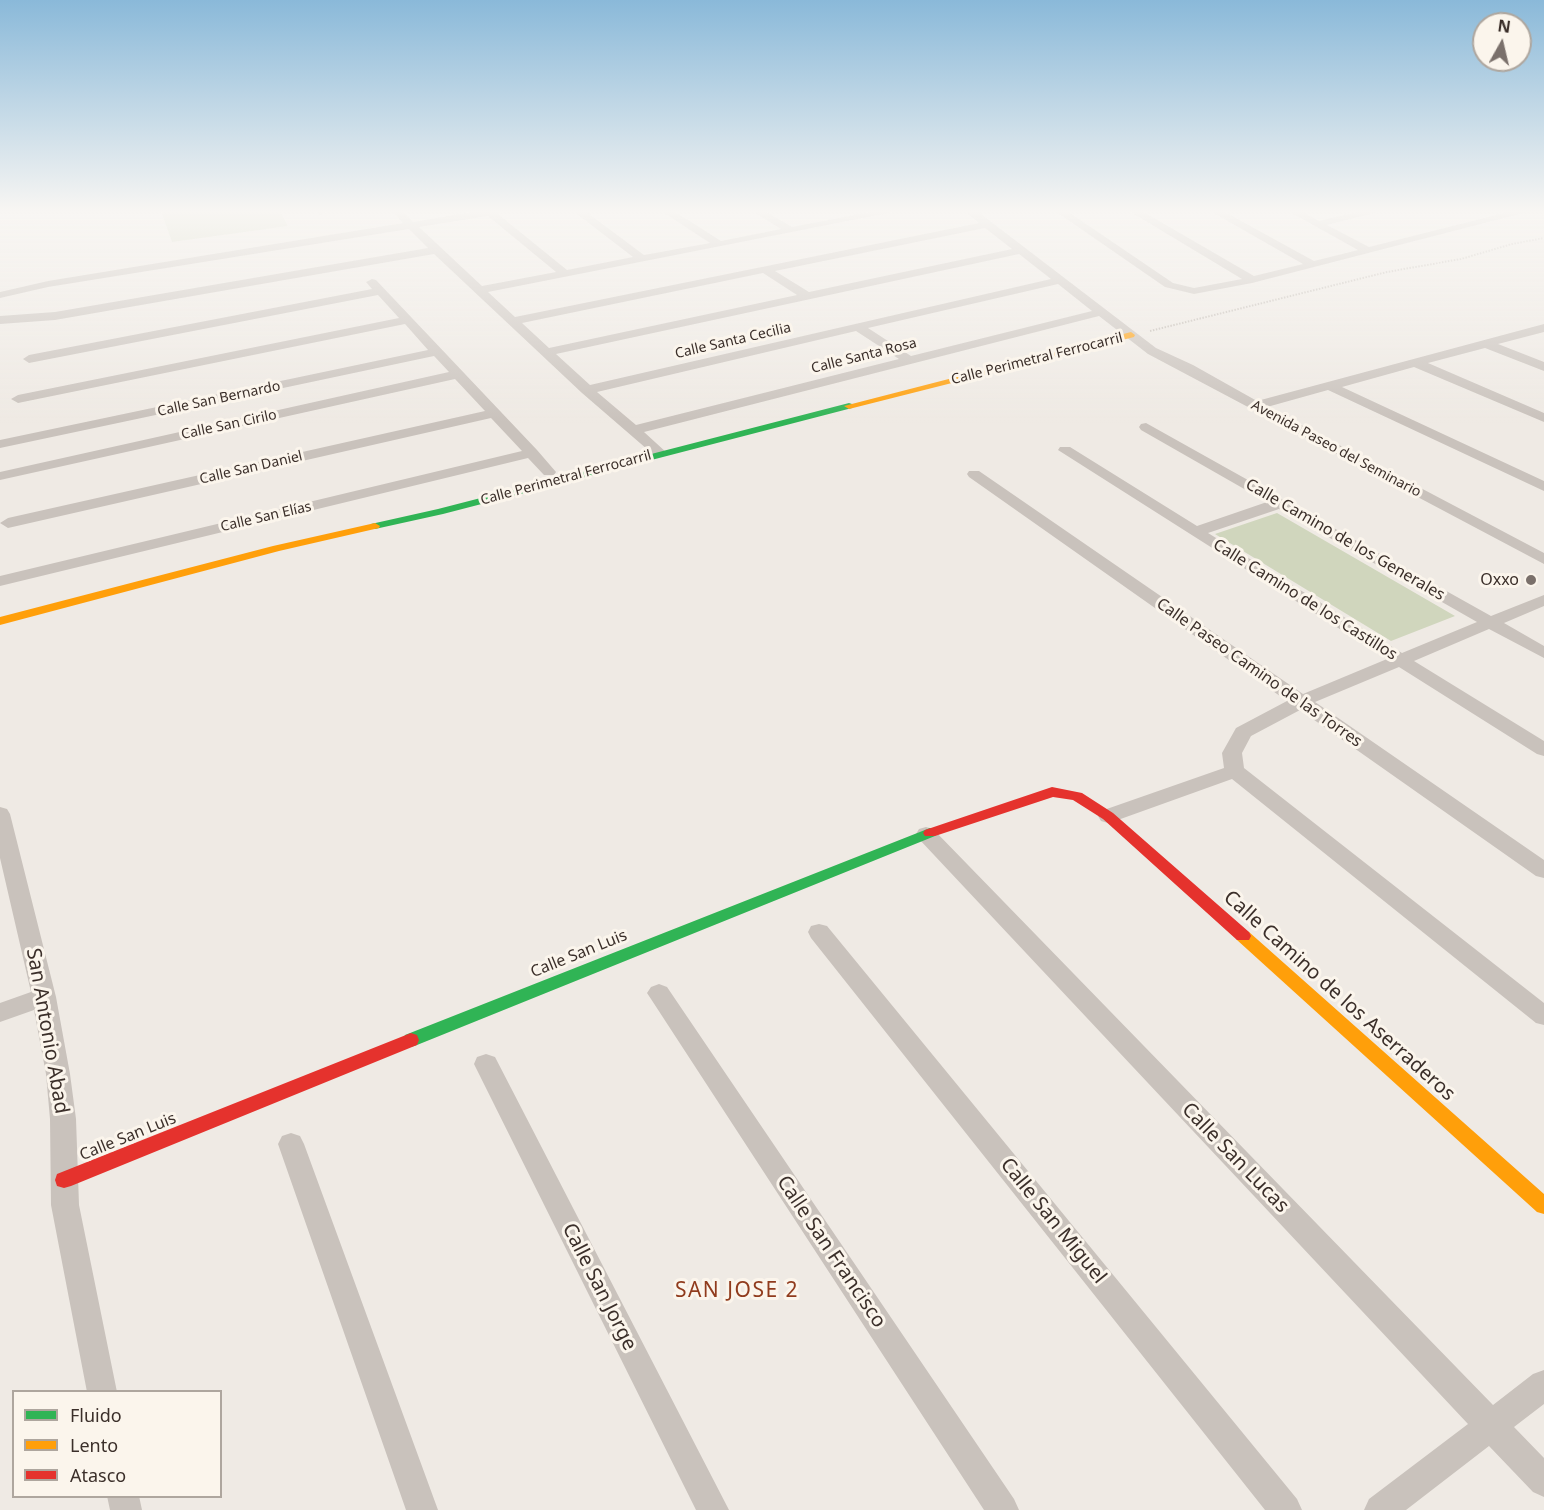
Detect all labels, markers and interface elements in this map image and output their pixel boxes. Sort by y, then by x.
north arrow [1472,12,1532,72]
text: N [1496,14,1512,38]
street label: Calle Santa Cecilia [673,320,793,362]
street label: Calle Perimetral Ferrocarril [950,330,1124,388]
street label: Calle Santa Rosa [810,335,918,377]
street label: Calle San Bernardo [156,378,282,420]
street label: Avenida Paseo del Seminario [1248,397,1424,501]
street label: Calle San Cirilo [180,407,278,443]
street label: Calle Perimetral Ferrocarril [479,447,653,509]
street label: Calle San Daniel [198,448,304,488]
street label: Calle Camino de los Generales [1242,475,1448,605]
street label: Calle San Elías [219,498,313,536]
street label: Calle Camino de los Castillos [1209,535,1401,665]
place label: Oxxo [1480,570,1519,590]
marker: Oxxo [1524,573,1538,587]
street label: Calle Paseo Camino de las Torres [1152,594,1366,752]
street label: Calle Camino de los Aserraderos [1218,886,1460,1106]
street label: Calle San Luis [528,926,630,982]
street label: San Antonio Abad [21,946,73,1116]
street label: Calle San Lucas [1176,1098,1294,1218]
street label: Calle San Luis [77,1109,179,1165]
street label: Calle San Miguel [995,1153,1111,1289]
street label: Calle San Francisco [771,1171,891,1333]
street label: Calle San Jorge [557,1219,641,1355]
district label: SAN JOSE 2 [675,1278,799,1304]
legend [12,1390,222,1498]
text: Fluido [70,1403,122,1427]
text: Lento [70,1433,118,1457]
text: Atasco [70,1463,126,1487]

